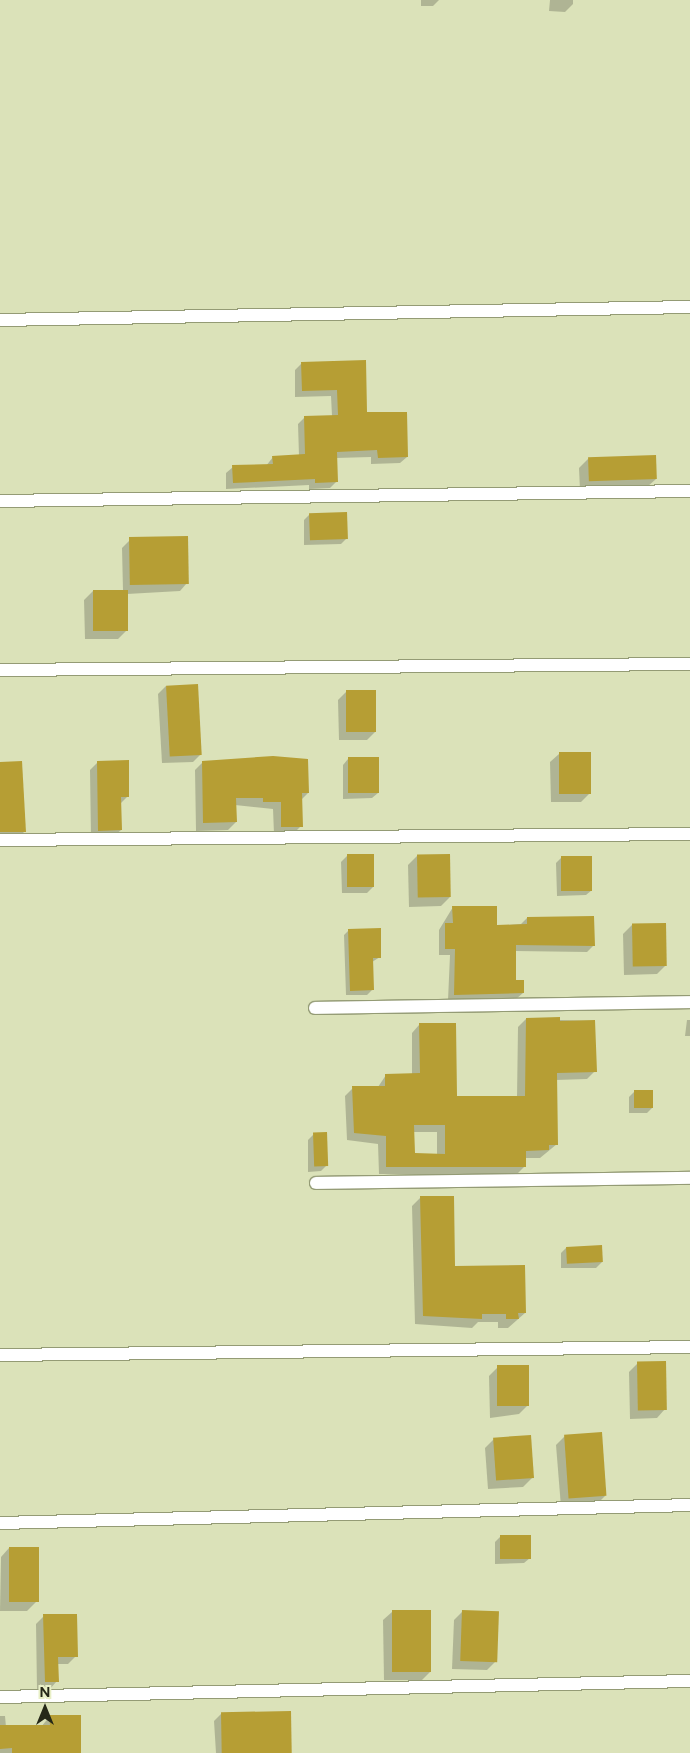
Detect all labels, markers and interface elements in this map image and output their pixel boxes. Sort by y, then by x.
north arrow [20,1683,70,1733]
text: N [40,1684,50,1701]

